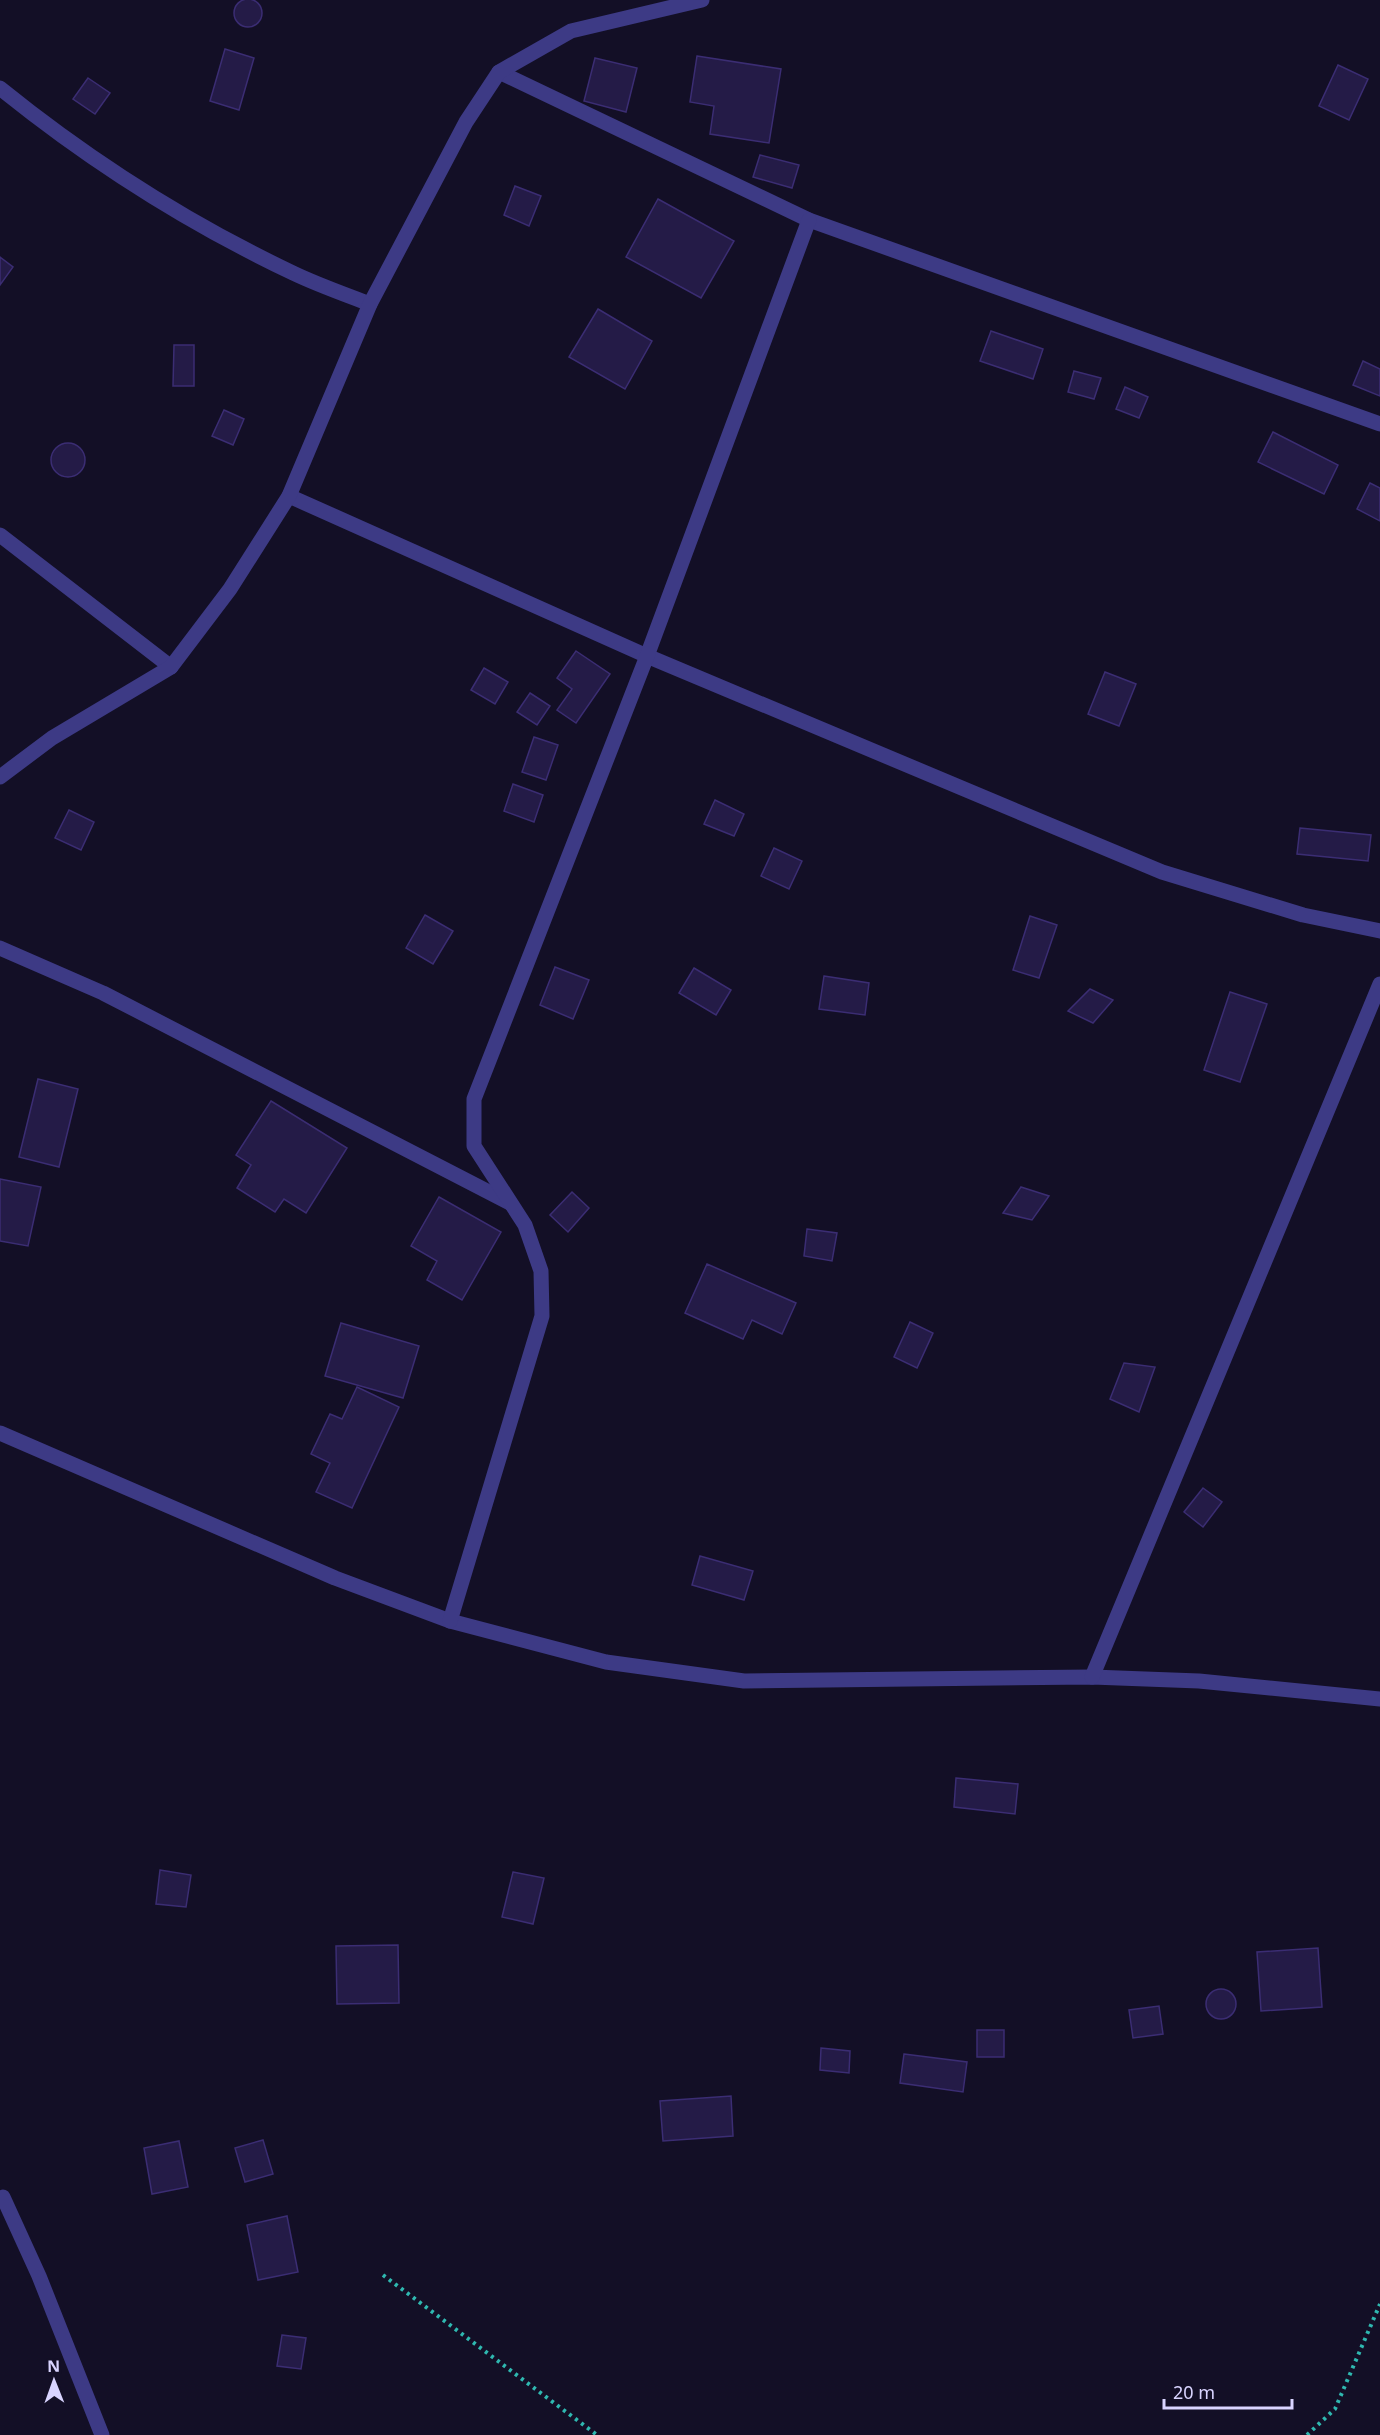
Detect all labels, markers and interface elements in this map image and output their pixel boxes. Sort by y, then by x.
north arrow [24,2351,84,2411]
text: N [47,2355,60,2377]
scale bar [1164,2372,1292,2410]
text: 20 m [1173,2380,1215,2404]

